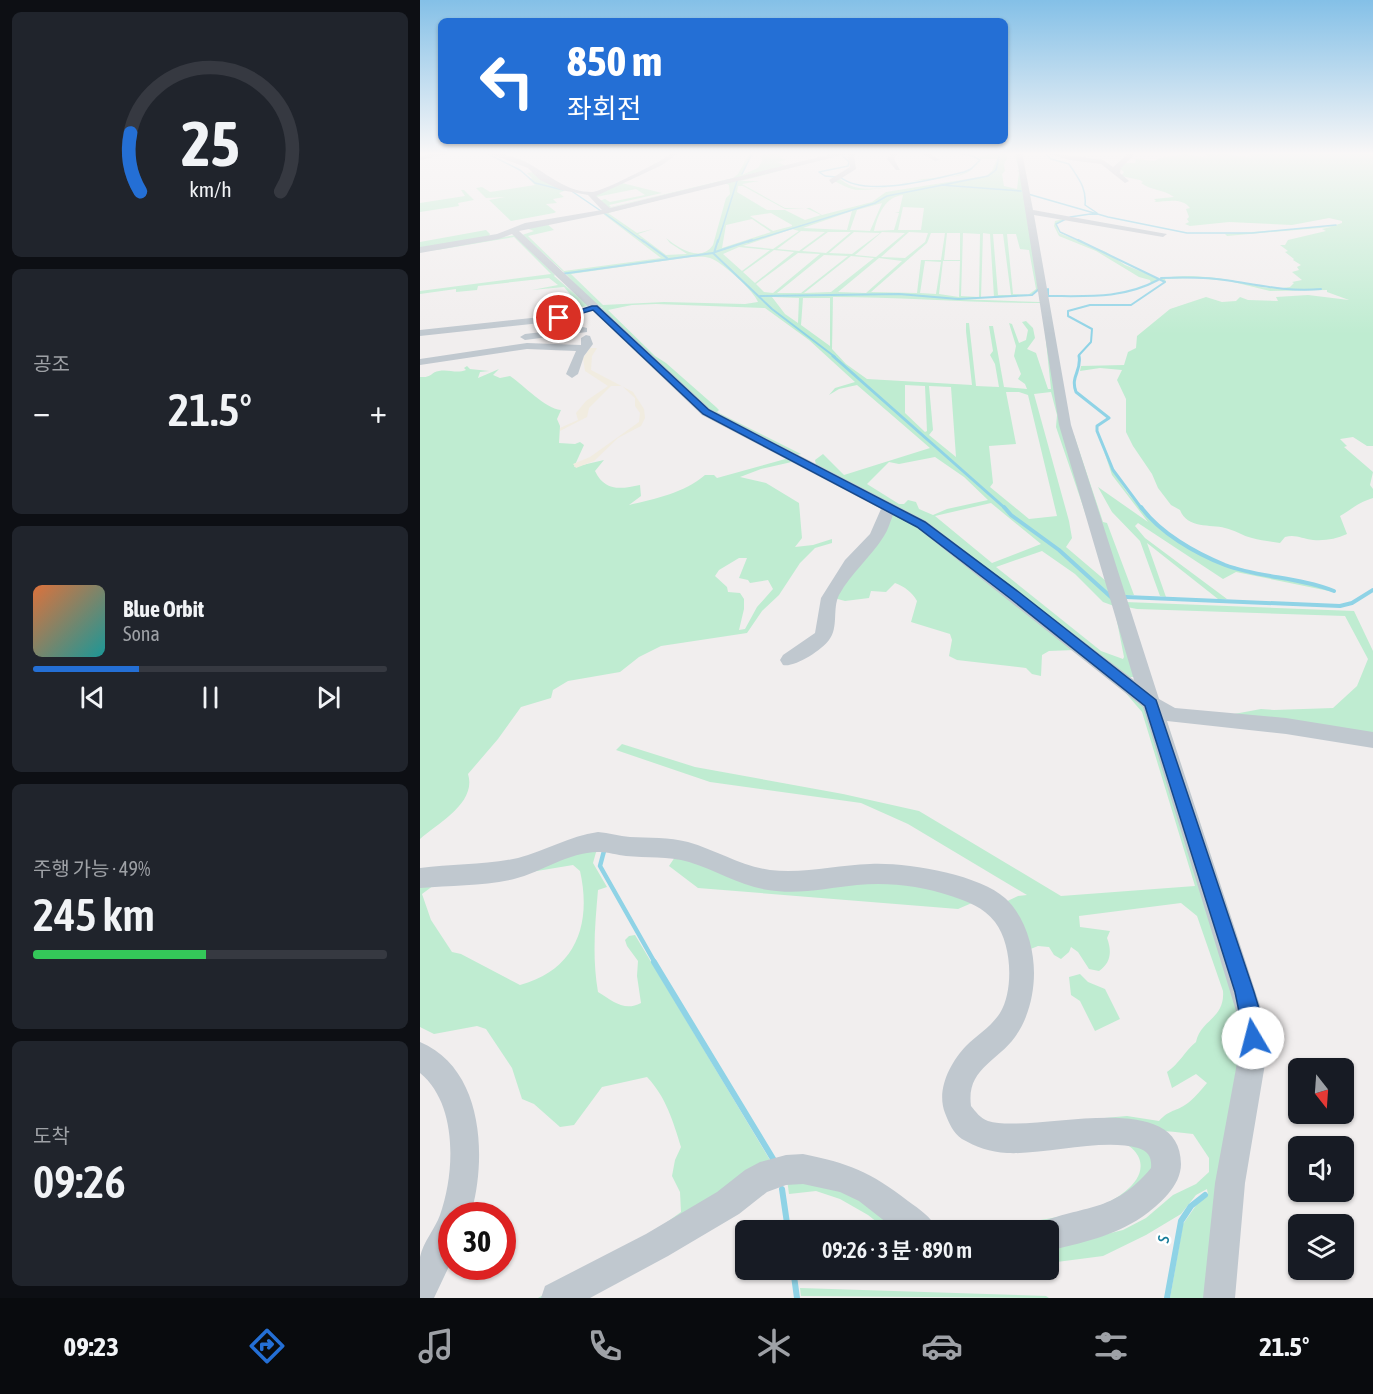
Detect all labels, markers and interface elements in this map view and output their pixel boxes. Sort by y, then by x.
text: 850 m [567,37,662,85]
icon: left [468,42,546,120]
text: 좌회전 [567,93,642,124]
text: 25 [181,108,239,179]
text: km/h [189,177,231,202]
pin [533,292,584,343]
icon: arrive [542,301,575,334]
text: 공조 [33,352,70,375]
text: 21.5° [168,384,252,436]
text: − [33,392,50,430]
text: + [370,392,387,430]
text: Blue Orbit [123,596,204,622]
text: Sona [123,622,160,645]
icon: previous [76,681,109,714]
icon: pause [194,681,227,714]
icon: next [312,681,345,714]
text: 주행 가능 · 49% [33,857,150,880]
text: 245 km [33,889,155,941]
position arrow [1221,1006,1285,1070]
north arrow [1288,1058,1354,1124]
map controls [1288,1058,1354,1280]
text: 도착 [33,1124,70,1147]
button: sound [1288,1136,1354,1202]
text: 09:26 [33,1156,126,1208]
speed limit sign: 30 [438,1202,516,1280]
button: layers [1288,1214,1354,1280]
water label: s [1149,1233,1173,1245]
text: 09:26 · 3 분 · 890 m [822,1237,972,1263]
icon: directions [246,1325,288,1367]
icon: music [415,1325,457,1367]
icon: phone [584,1325,626,1367]
icon: climate [753,1325,795,1367]
icon: car [921,1325,963,1367]
icon: filters [1090,1325,1132,1367]
text: 09:23 [63,1331,119,1362]
text: 21.5° [1259,1331,1309,1362]

